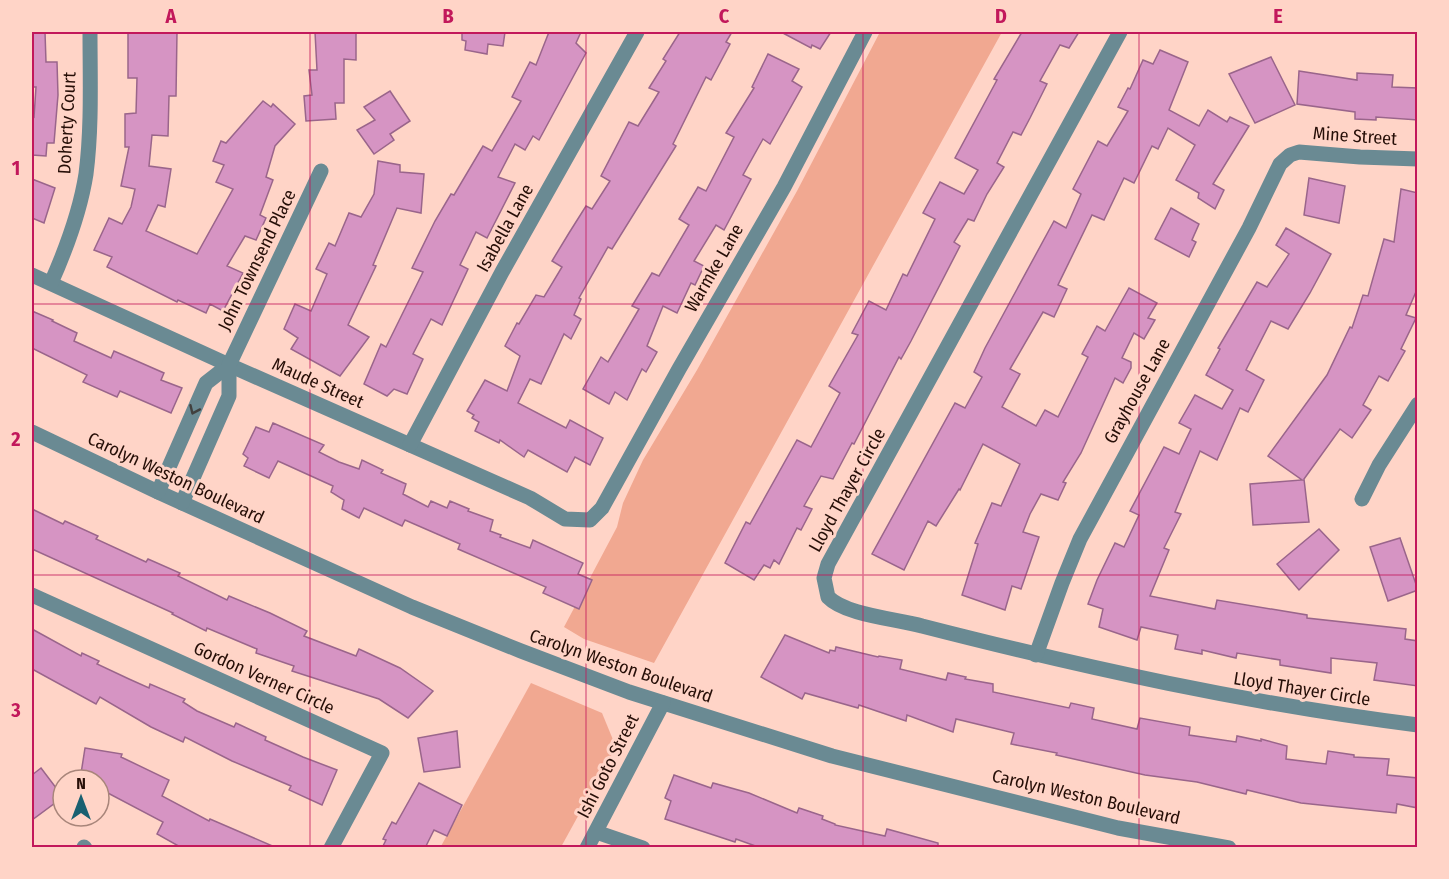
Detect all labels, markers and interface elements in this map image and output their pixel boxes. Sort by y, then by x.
text: A [165,4,178,28]
text: B [442,4,454,28]
text: C [719,4,730,28]
text: D [995,4,1007,28]
text: E [1273,4,1283,28]
street label: Doherty Court [53,71,81,175]
street label: Mine Street [1312,122,1398,150]
text: 1 [12,156,20,180]
street label: Isabella Lane [472,180,538,276]
street label: John Townsend Place [213,186,301,334]
street label: Warmke Lane [680,220,748,316]
street label: Grayhouse Lane [1099,334,1175,447]
street label: Maude Street [269,353,367,413]
one-way arrow [189,403,201,414]
street label: Lloyd Thayer Circle [804,424,890,556]
text: 2 [10,427,21,451]
street label: Carolyn Weston Boulevard [84,427,268,529]
street label: Carolyn Weston Boulevard [527,624,715,708]
street label: Gordon Verner Circle [190,637,338,719]
street label: Lloyd Thayer Circle [1232,667,1372,711]
text: 3 [10,698,21,722]
street label: Ishi Goto Street [572,710,644,822]
street label: Carolyn Weston Boulevard [990,765,1182,829]
north arrow [51,768,111,828]
text: N [76,774,86,793]

